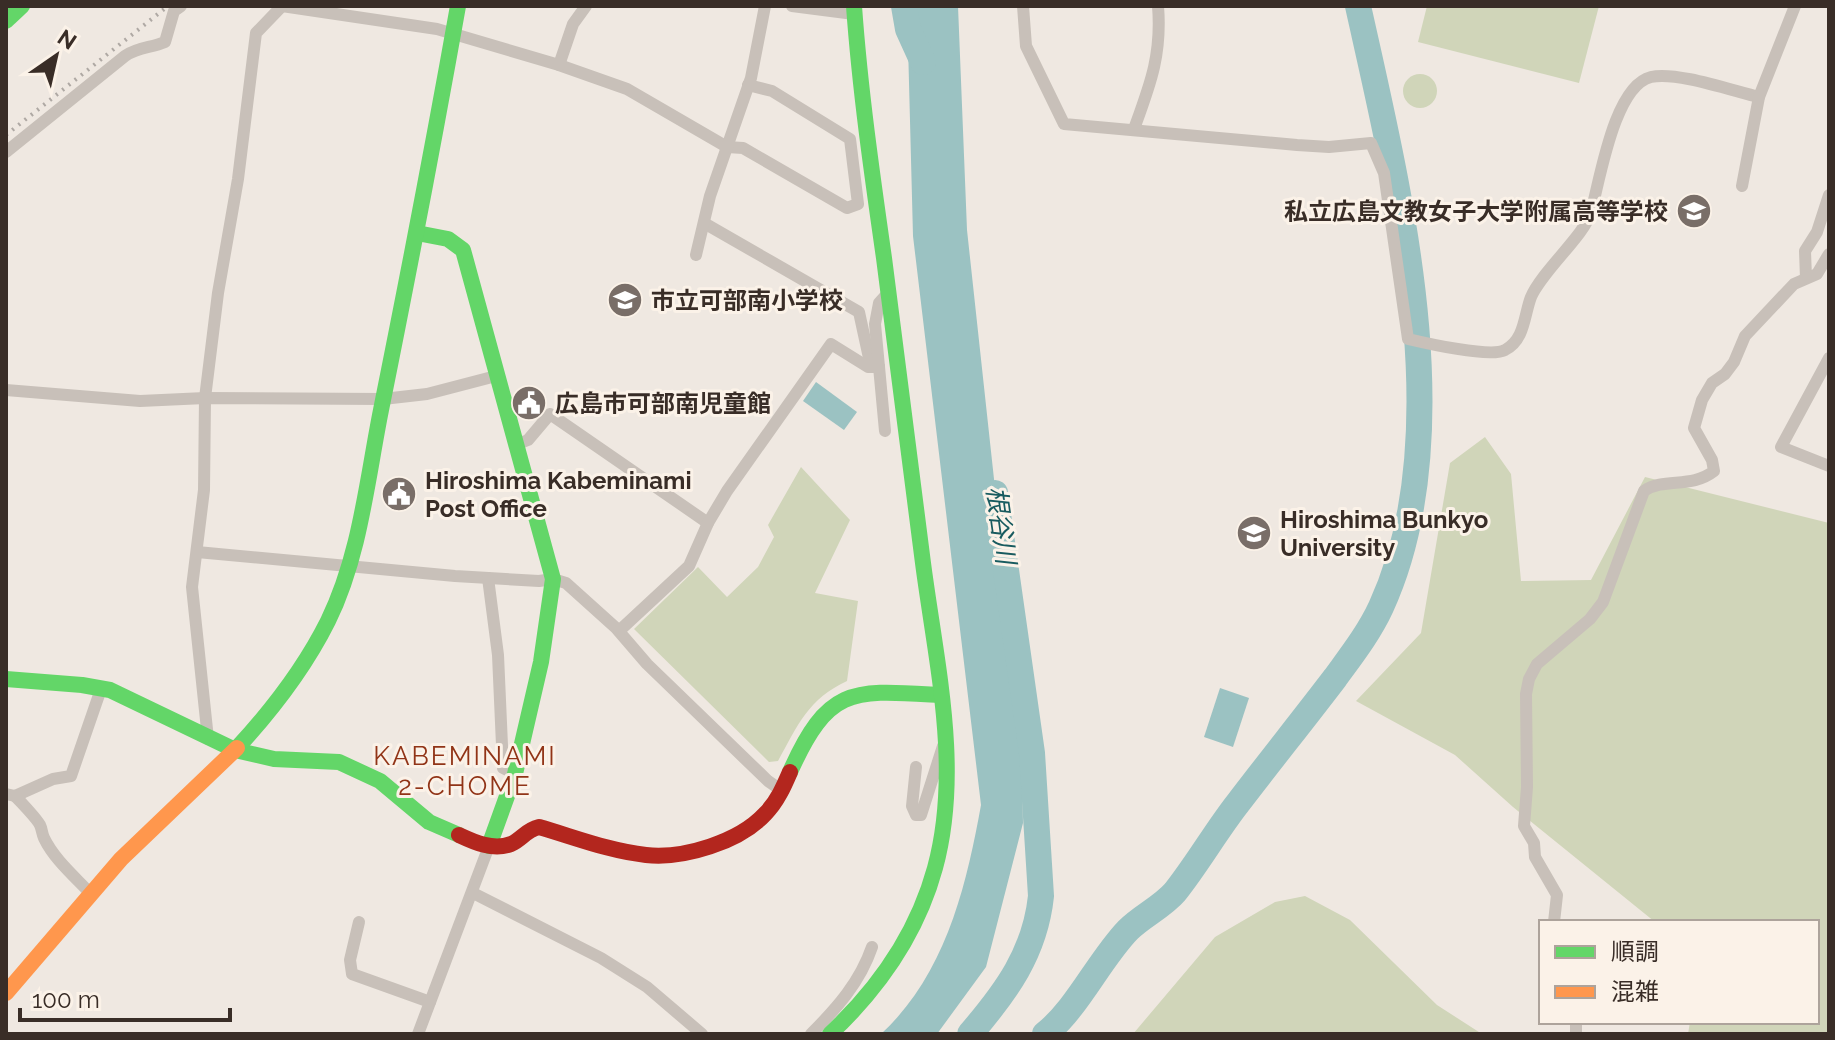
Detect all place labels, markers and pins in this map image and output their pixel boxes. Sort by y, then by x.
school or university icon: 私立広島文教女子大学附属高等学校 [1675,192,1713,230]
place label: 私立広島文教女子大学附属高等学校 [1284,197,1668,226]
school or university icon: 市立可部南小学校 [606,281,644,319]
place label: 市立可部南小学校 [651,286,843,315]
public building icon: 広島市可部南児童館 [510,384,548,422]
place label: 広島市可部南児童館 [555,389,771,418]
place label: Hiroshima Kabeminami Post Office [425,466,692,523]
public building icon: Hiroshima Kabeminami Post Office [380,475,418,513]
place label: Hiroshima Bunkyo University [1280,505,1488,562]
school or university icon: Hiroshima Bunkyo University [1235,514,1273,552]

